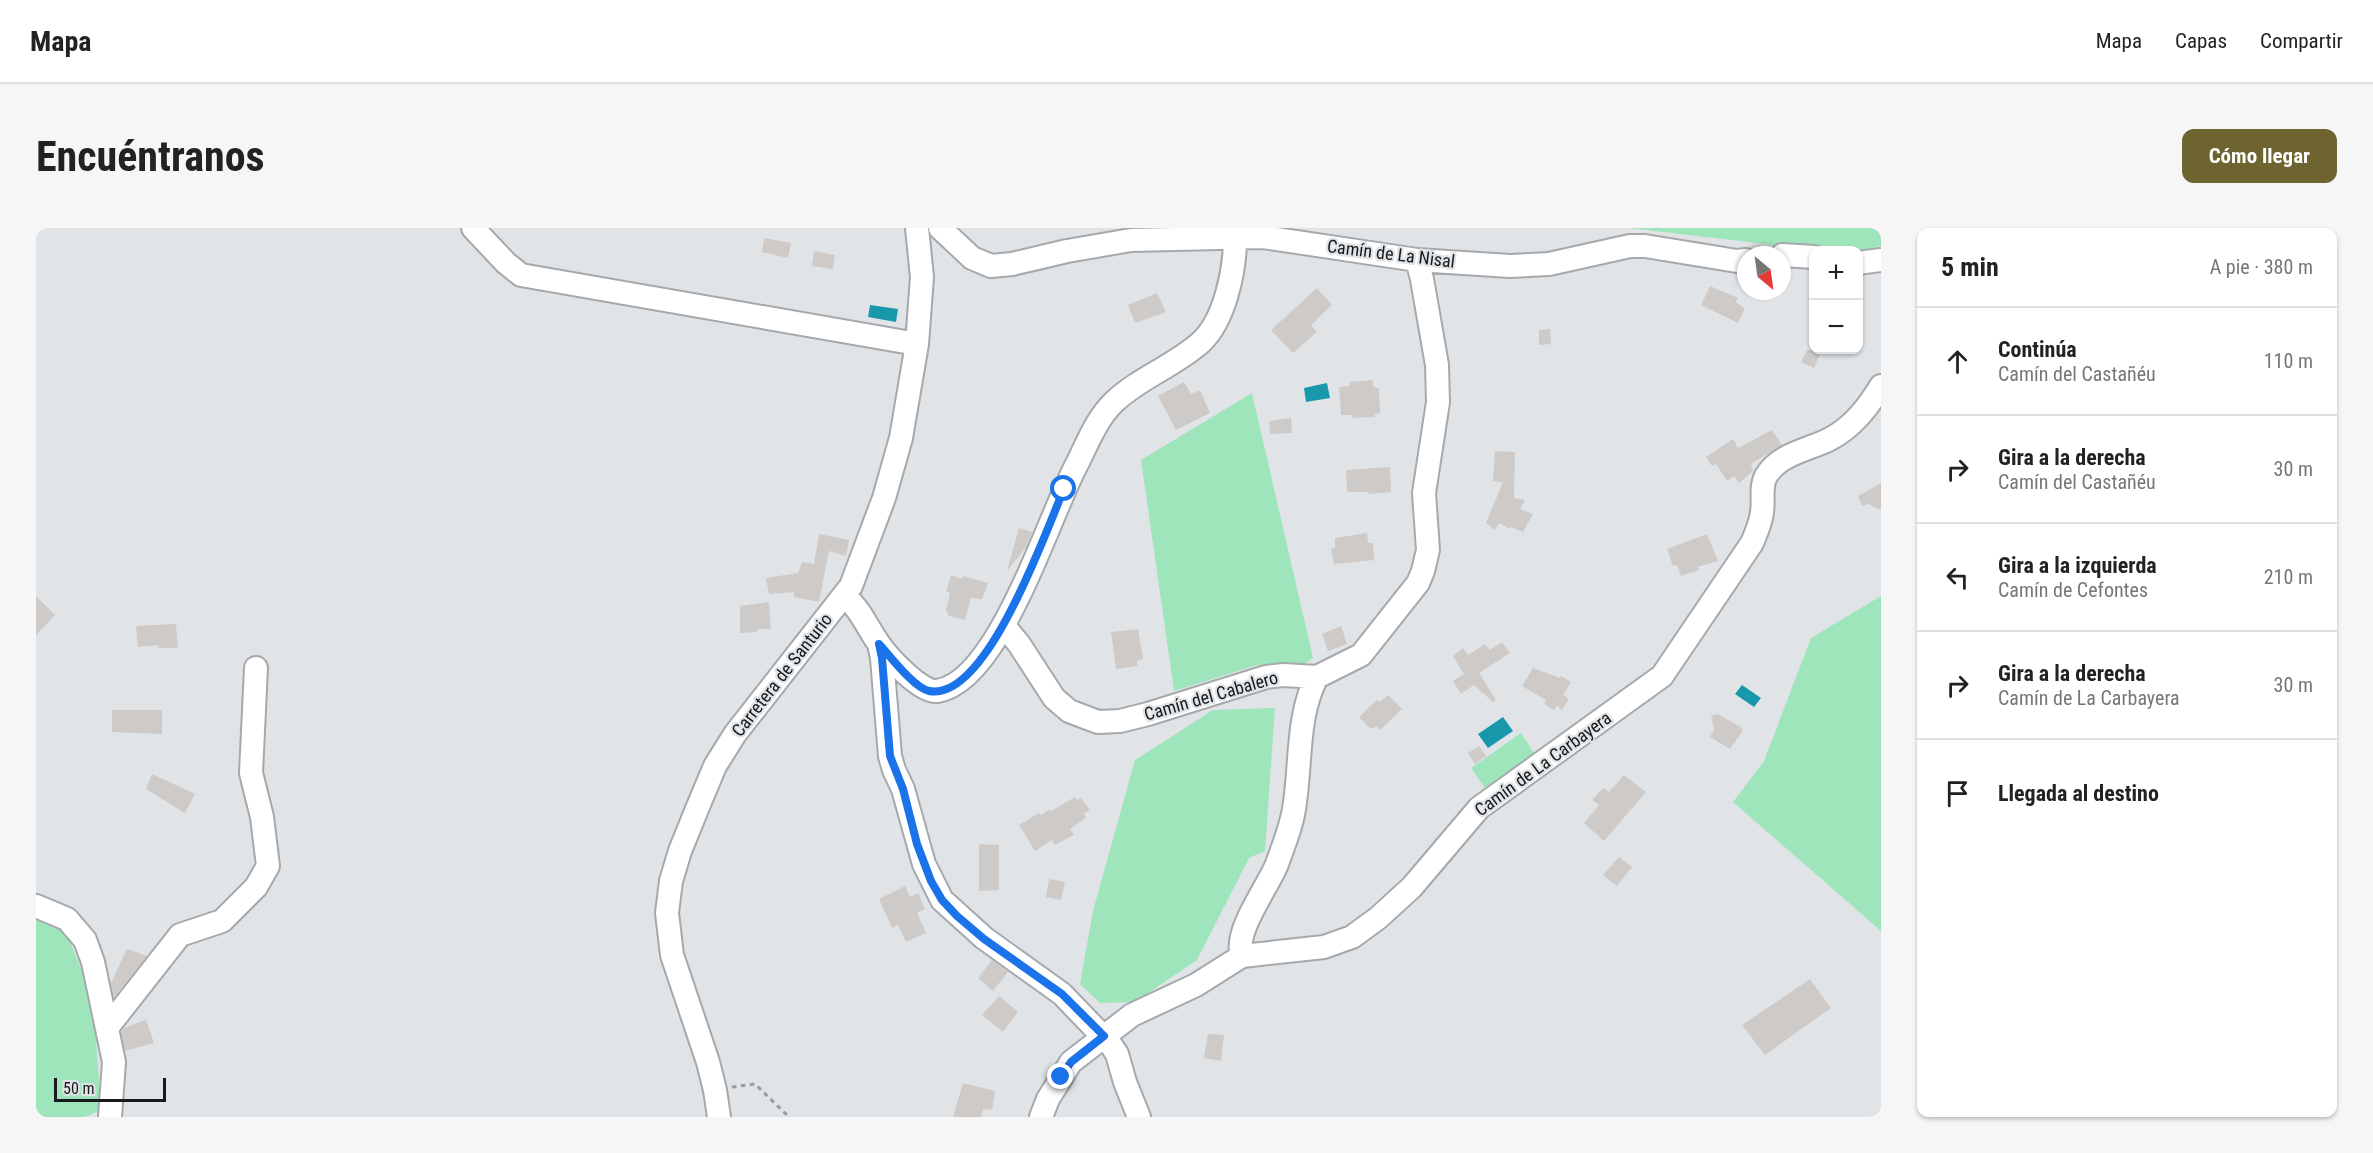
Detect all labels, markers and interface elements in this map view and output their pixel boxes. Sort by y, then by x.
text: Mapa [30,25,91,58]
text: Mapa [2096,29,2142,53]
text: Capas [2175,29,2227,53]
text: Compartir [2260,29,2343,53]
button: Cómo llegar [2182,129,2337,183]
text: Encuéntranos [36,132,265,181]
street label: Camín de La Nisal [1326,235,1456,272]
north arrow [1737,246,1791,300]
map controls [1809,246,1863,354]
button: + [1809,246,1863,300]
text: 5 min [1941,252,1999,282]
text: A pie · 380 m [2210,255,2313,279]
button: − [1809,300,1863,354]
text: Continúa [1998,337,2077,362]
icon: ahead [1941,345,1974,378]
text: 110 m [2264,349,2313,373]
text: Camín del Castañéu [1998,362,2156,386]
text: Gira a la derecha [1998,445,2146,470]
icon: right [1941,453,1974,486]
text: 30 m [2274,457,2313,481]
text: Camín del Castañéu [1998,470,2156,494]
route start [1050,475,1076,501]
text: Gira a la izquierda [1998,553,2157,578]
icon: left [1941,561,1974,594]
text: 210 m [2264,565,2313,589]
text: Camín de Cefontes [1998,578,2148,602]
street label: Carretera de Santurio [727,609,836,740]
text: Gira a la derecha [1998,661,2146,686]
street label: Camín del Cabalero [1141,666,1280,725]
icon: right [1941,669,1974,702]
text: 30 m [2274,673,2313,697]
text: Camín de La Carbayera [1998,686,2180,710]
street label: Camín de La Carbayera [1470,707,1615,820]
icon: arrive [1941,777,1974,810]
text: Llegada al destino [1998,781,2159,806]
route end [1047,1063,1073,1089]
scale bar [54,1075,166,1102]
text: 50 m [63,1079,95,1098]

